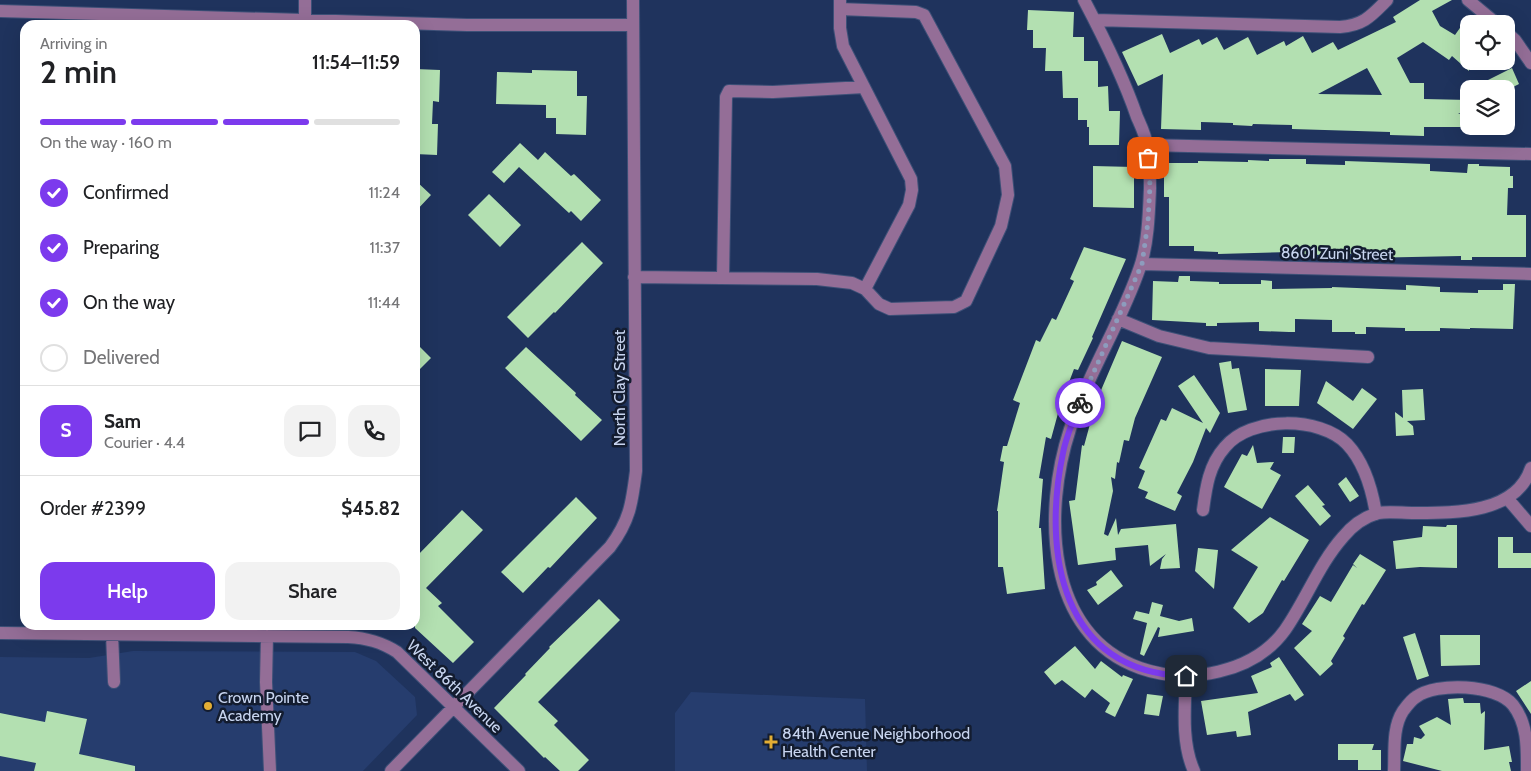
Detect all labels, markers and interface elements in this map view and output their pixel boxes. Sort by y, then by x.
map controls [1460,15,1515,135]
button: locate [1460,15,1515,70]
text: Arriving in [40,34,107,53]
text: 11:54–11:59 [312,51,400,74]
text: 2 min [40,52,117,91]
button: layers [1460,80,1515,135]
text: On the way · 160 m [40,133,172,152]
pin [1127,137,1169,179]
icon: bag [1134,144,1162,172]
icon: check [40,179,68,207]
text: Confirmed [83,181,169,204]
text: 11:24 [369,183,400,202]
icon: check [40,234,68,262]
text: Preparing [83,236,159,259]
text: 11:37 [370,238,400,257]
street label: 8601 Zuni Street [1281,243,1394,264]
icon: check [40,289,68,317]
text: On the way [83,291,175,314]
text: 11:44 [368,293,400,312]
street label: North Clay Street [610,329,629,446]
text: Delivered [83,346,160,369]
courier [1055,378,1105,428]
icon: bike [1066,389,1094,417]
button: chat [284,405,336,457]
button: phone [348,405,400,457]
text: Sam [104,410,141,433]
text: S [60,419,72,442]
text: Courier · 4.4 [104,433,185,452]
text: Order #2399 [40,497,146,520]
text: $45.82 [341,497,400,520]
button: Help [40,562,215,620]
button: Share [225,562,400,620]
street label: West 86th Avenue [403,636,506,737]
pin [1165,655,1207,697]
icon: home [1172,662,1200,690]
place label: Crown Pointe Academy [218,688,309,725]
marker: Crown Pointe Academy [202,700,214,712]
place label: 84th Avenue Neighborhood Health Center [782,724,970,761]
marker: 84th Avenue Neighborhood Health Center [764,735,778,749]

